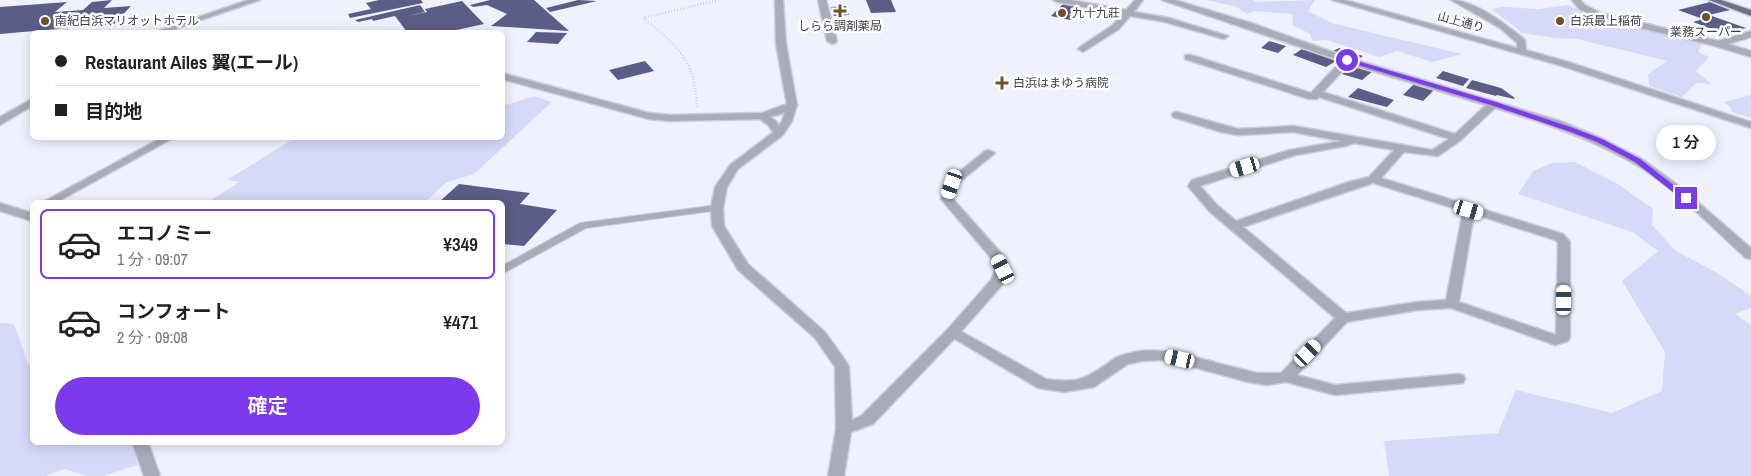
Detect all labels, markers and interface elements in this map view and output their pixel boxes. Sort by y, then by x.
marker: しらら調剤薬局 [834,5,846,17]
place label: 九十九莊 [1072,5,1120,21]
marker: 九十九莊 [1056,7,1068,19]
street label: 山上通り [1436,8,1486,36]
marker: 業務スーパー [1700,11,1712,23]
place label: 南紀白浜マリオットホテル [55,13,199,29]
place label: 白浜最上稲荷 [1570,13,1642,29]
marker: 南紀白浜マリオットホテル [39,15,51,27]
marker: 白浜最上稲荷 [1554,15,1566,27]
place label: しらら調剤薬局 [798,18,882,34]
place label: 業務スーパー [1670,24,1742,40]
text: Restaurant Ailes 翼(エール) [85,49,298,75]
route start [1336,49,1358,71]
place label: 白浜はまゆう病院 [1013,75,1109,91]
marker: 白浜はまゆう病院 [995,76,1009,90]
text: 目的地 [85,98,142,124]
callout: 1 分 [1656,126,1716,160]
text: 1 分 [1673,131,1699,153]
car [1228,155,1261,179]
car [940,167,963,201]
route end [1675,187,1697,209]
car [1452,198,1485,222]
text: エコノミー [117,220,212,246]
icon: car [57,222,102,267]
text: ¥349 [443,231,478,257]
text: 1 分 · 09:07 [117,248,188,270]
car [989,252,1016,286]
car [1556,285,1571,315]
text: コンフォート [117,298,230,324]
icon: car [57,300,102,345]
text: ¥471 [443,309,478,335]
text: 2 分 · 09:08 [117,326,188,348]
car [1292,337,1323,369]
car [1163,348,1196,370]
button: 確定 [55,377,480,435]

